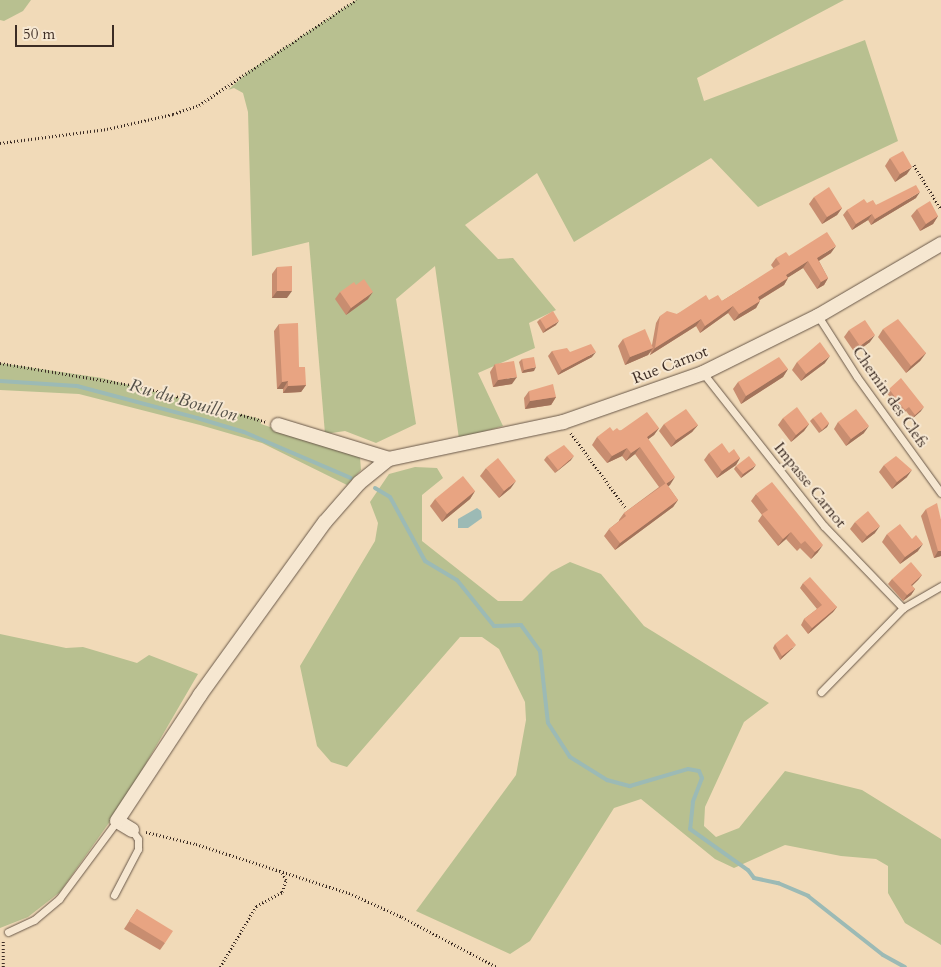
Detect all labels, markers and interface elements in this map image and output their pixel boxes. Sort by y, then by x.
scale bar [18,15,116,47]
text: 50 m [23,24,55,44]
street label: Rue Carnot [630,342,710,388]
street label: Chemin des Clefs [848,343,932,451]
water label: Ru du Bouillon [126,375,240,427]
street label: Impasse Carnot [770,438,850,532]

